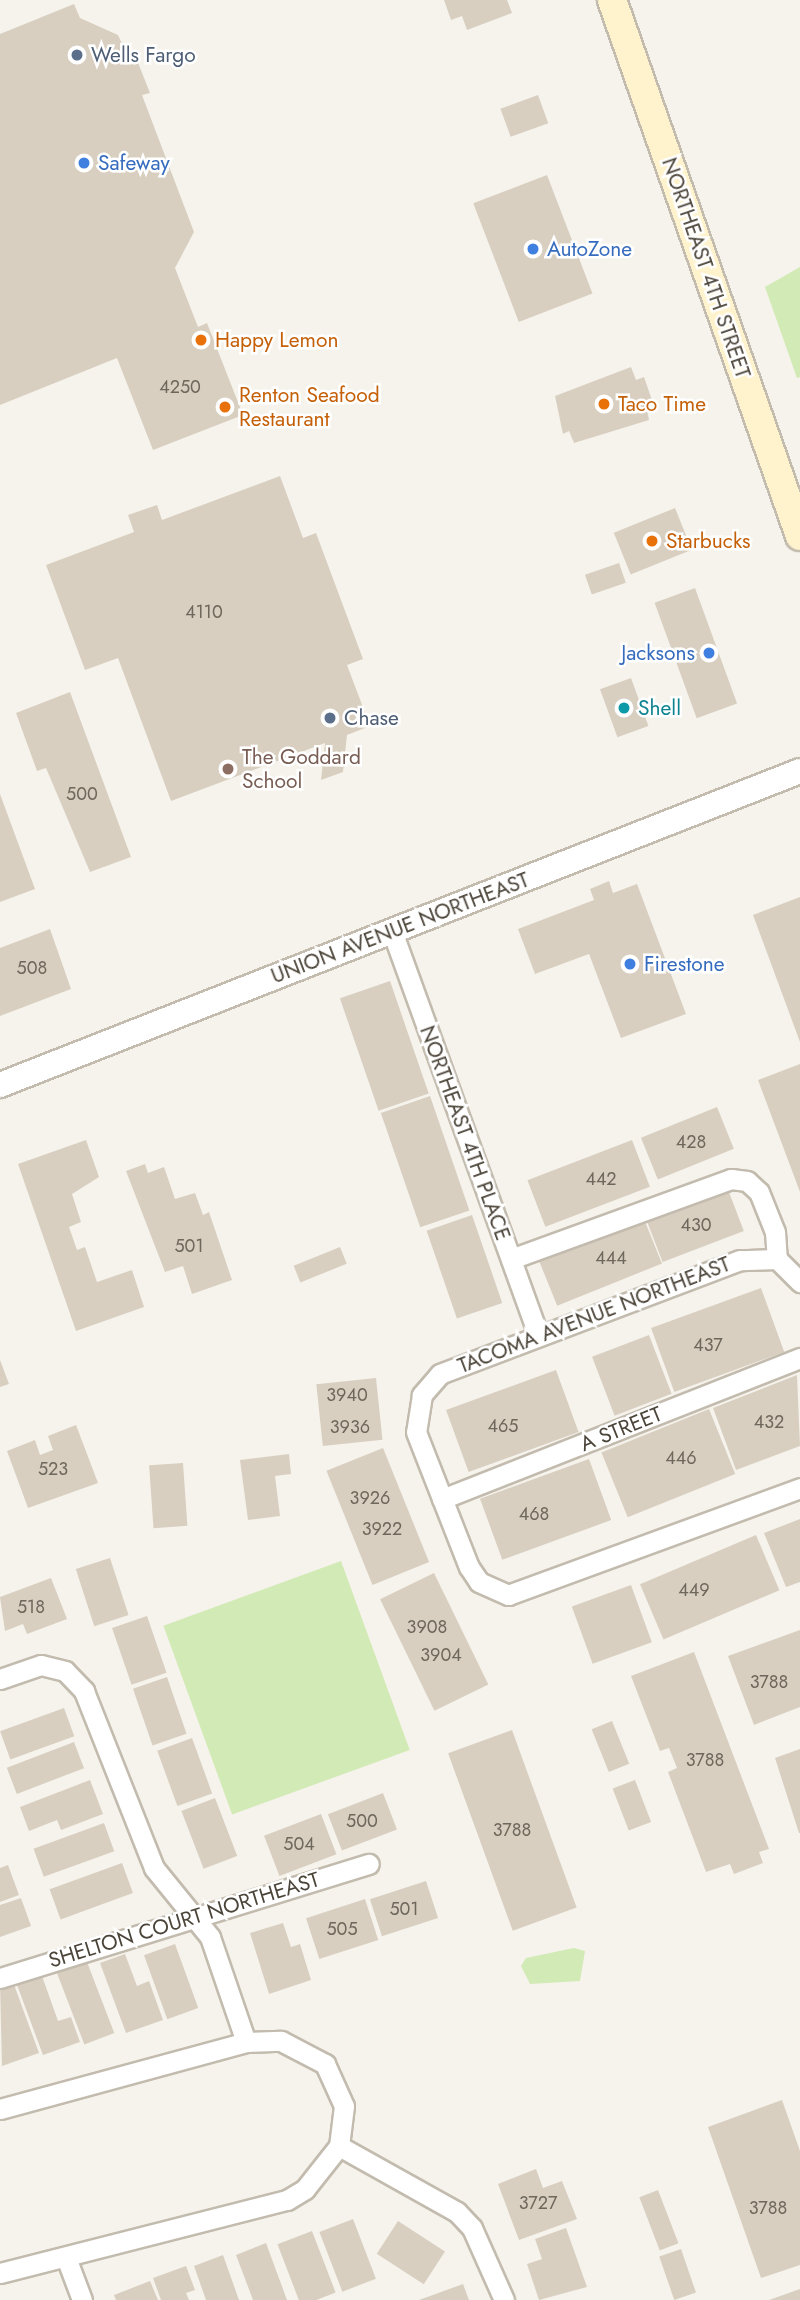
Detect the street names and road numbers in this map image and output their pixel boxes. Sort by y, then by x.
street label: NORTHEAST 4TH STREET [656,154,756,382]
street label: UNION AVENUE NORTHEAST [267,867,533,989]
street label: NORTHEAST 4TH PLACE [414,1022,516,1244]
street label: TACOMA AVENUE NORTHEAST [454,1251,734,1379]
street label: A STREET [576,1401,666,1457]
street label: SHELTON COURT NORTHEAST [45,1867,323,1973]

